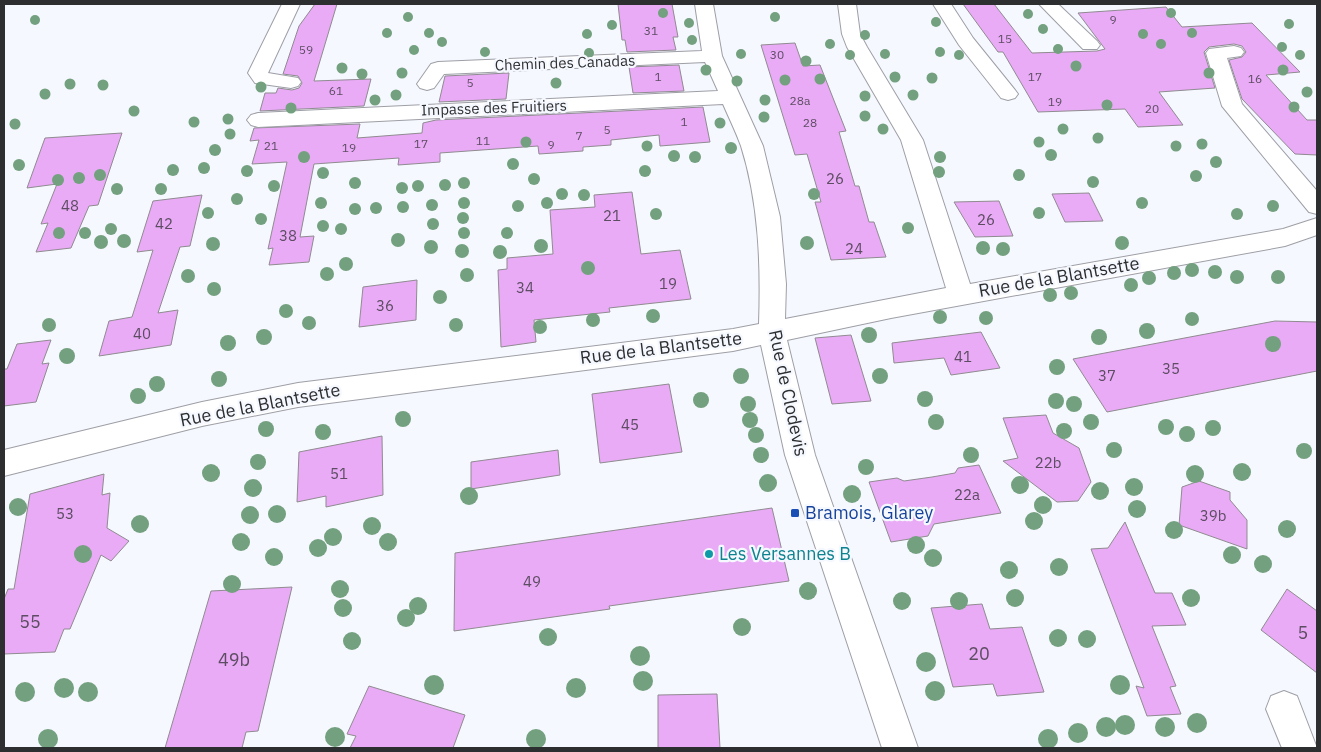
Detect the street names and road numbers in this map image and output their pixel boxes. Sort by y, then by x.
street label: Chemin des Canadas [494,51,636,74]
street label: Impasse des Fruitiers [421,95,567,120]
street label: Rue de la Blantsette [977,251,1141,302]
street label: Rue de la Blantsette [579,326,743,369]
street label: Rue de Clodevis [764,327,813,458]
street label: Rue de la Blantsette [178,378,342,431]

